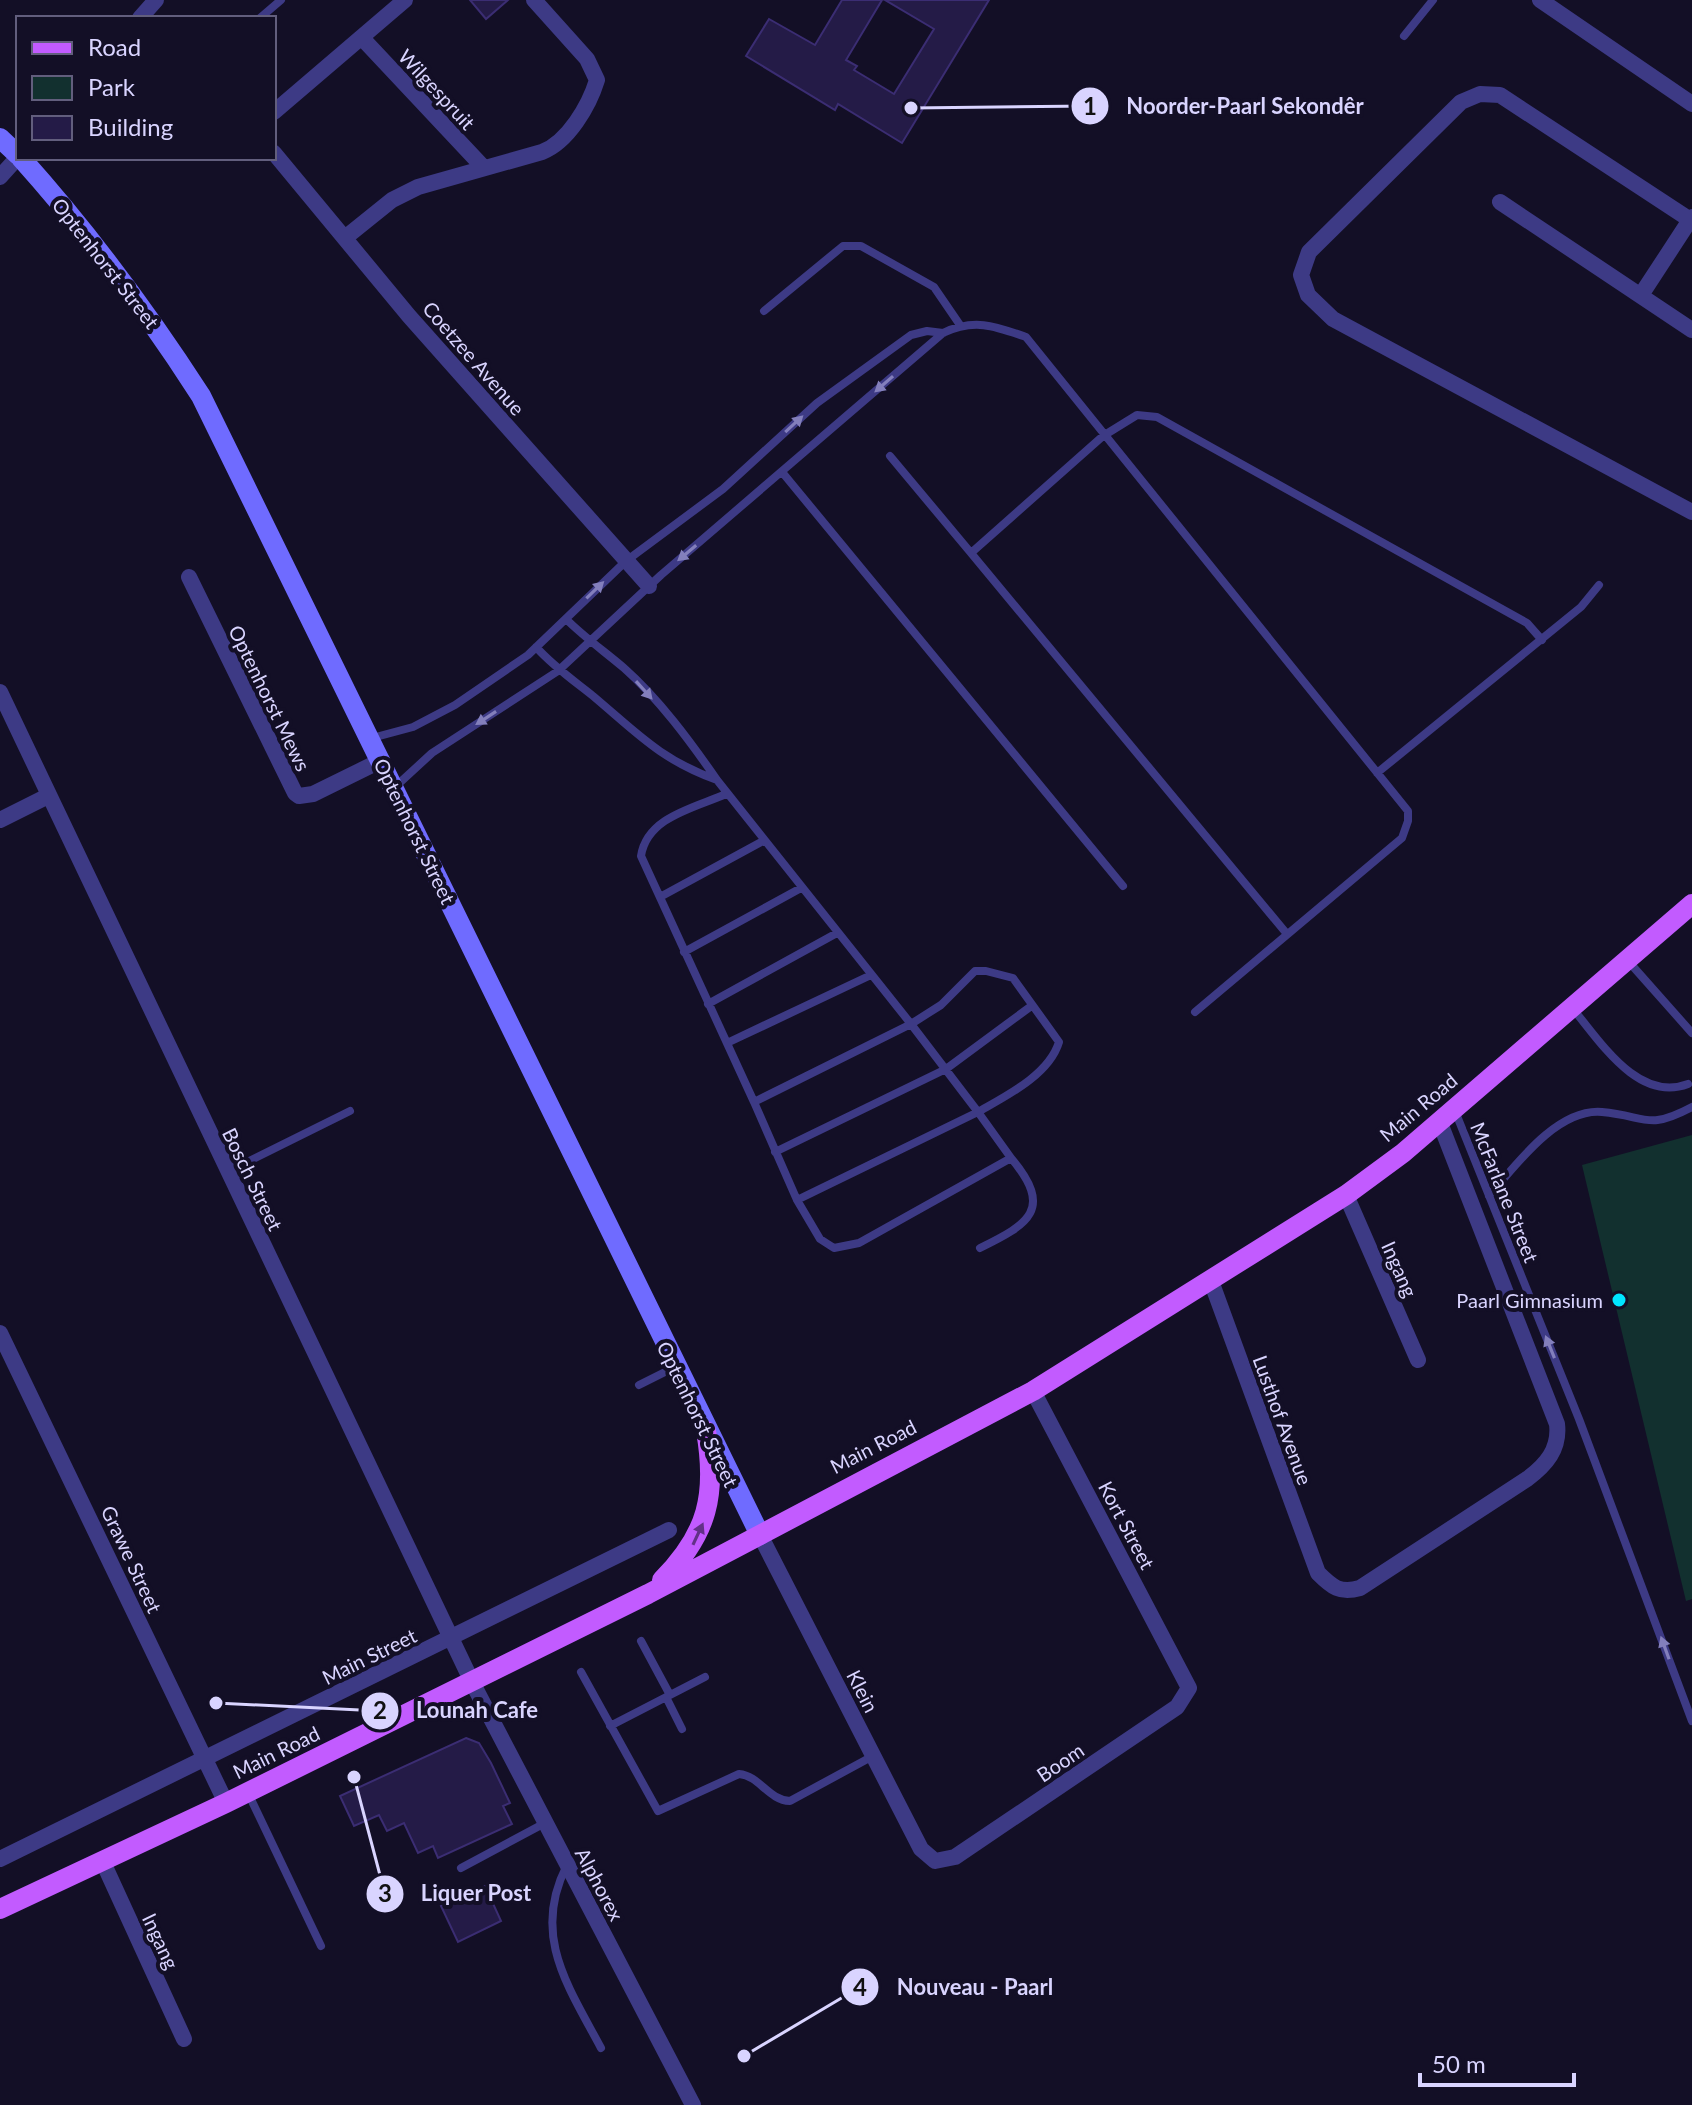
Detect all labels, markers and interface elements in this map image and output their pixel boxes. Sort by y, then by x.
legend [16,16,276,160]
text: Road [88,32,141,61]
street label: Wilgespruit [394,44,480,134]
text: Park [88,72,136,101]
callout: Noorder-Paarl Sekondêr [1070,83,1379,129]
text: 1 [1083,91,1097,120]
text: Noorder-Paarl Sekondêr [1126,92,1364,119]
text: Building [88,112,173,141]
street label: Optenhorst Street [48,193,164,333]
street label: Coetzee Avenue [418,296,530,420]
one-way arrow [874,375,894,392]
one-way arrow [785,415,804,433]
one-way arrow [677,544,697,561]
one-way arrow [585,582,604,600]
street label: Optenhorst Mews [224,621,316,775]
one-way arrow [634,680,652,699]
one-way arrow [476,711,497,726]
street label: Optenhorst Street [369,754,461,908]
street label: Main Road [1374,1068,1462,1146]
street label: McFarlane Street [1466,1118,1544,1266]
street label: Bosch Street [218,1124,288,1234]
street label: Ingang [1377,1237,1423,1301]
place label: Paarl Gimnasium [1456,1288,1603,1312]
marker: Paarl Gimnasium [1610,1291,1628,1309]
one-way arrow [1543,1335,1556,1359]
street label: Optenhorst Street [652,1337,744,1491]
street label: Lusthof Avenue [1248,1352,1318,1488]
street label: Main Road [826,1414,920,1478]
street label: Kort Street [1094,1477,1160,1573]
street label: Grawe Street [97,1502,167,1616]
one-way arrow [691,1523,705,1546]
street label: Main Street [318,1623,420,1689]
one-way arrow [1658,1636,1671,1660]
street label: Klein [842,1666,884,1716]
callout: Lounah Cafe [360,1688,554,1734]
text: 2 [373,1695,387,1724]
text: Lounah Cafe [416,1696,538,1723]
street label: Main Road [229,1721,323,1783]
street label: Boom [1032,1738,1088,1786]
street label: Alphorex [571,1843,629,1925]
callout: Liquer Post [365,1871,547,1917]
text: 3 [378,1878,392,1907]
text: Liquer Post [421,1879,532,1906]
street label: Ingang [138,1909,184,1973]
callout: Nouveau - Paarl [840,1964,1069,2010]
text: 4 [853,1972,867,2001]
text: Nouveau - Paarl [897,1973,1053,2000]
scale bar [1420,2037,1574,2087]
text: 50 m [1432,2049,1486,2078]

